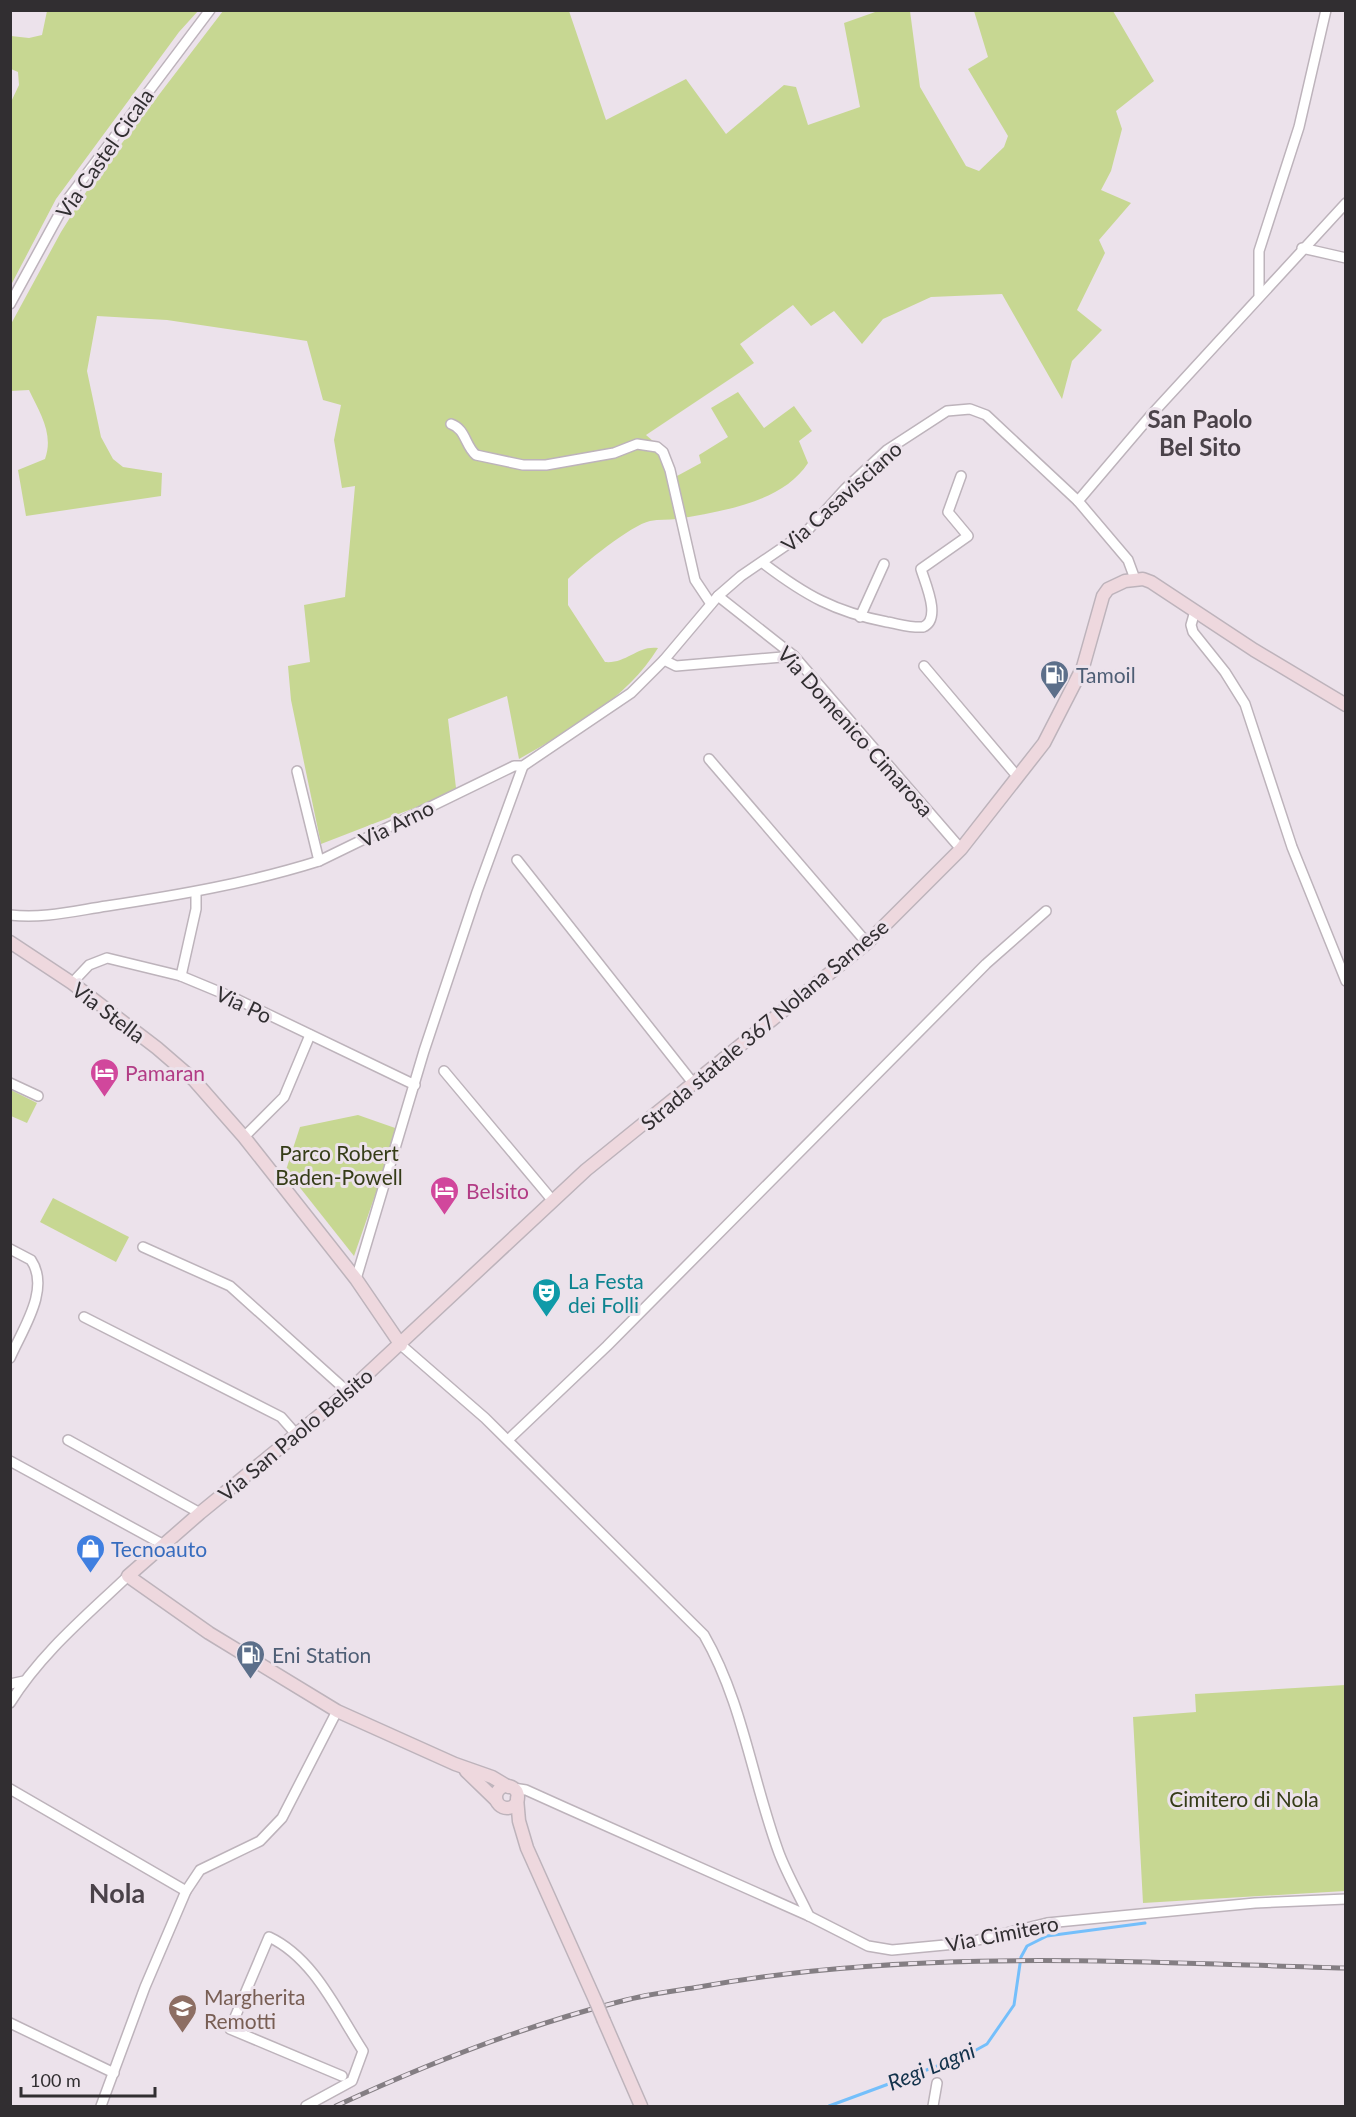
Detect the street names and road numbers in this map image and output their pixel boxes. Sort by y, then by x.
street label: Via Castel Cicala [50,83,158,223]
street label: Via Casavisciano [776,435,906,556]
street label: Via Domenico Cimarosa [773,641,939,821]
street label: Via Arno [355,794,437,852]
street label: Strada statale 367 Nolana Sarnese [635,913,893,1135]
street label: Via Stella [68,976,150,1048]
street label: Via Po [212,980,276,1028]
street label: Via San Paolo Belsito [213,1362,377,1506]
street label: Via Cimitero [944,1910,1060,1956]

